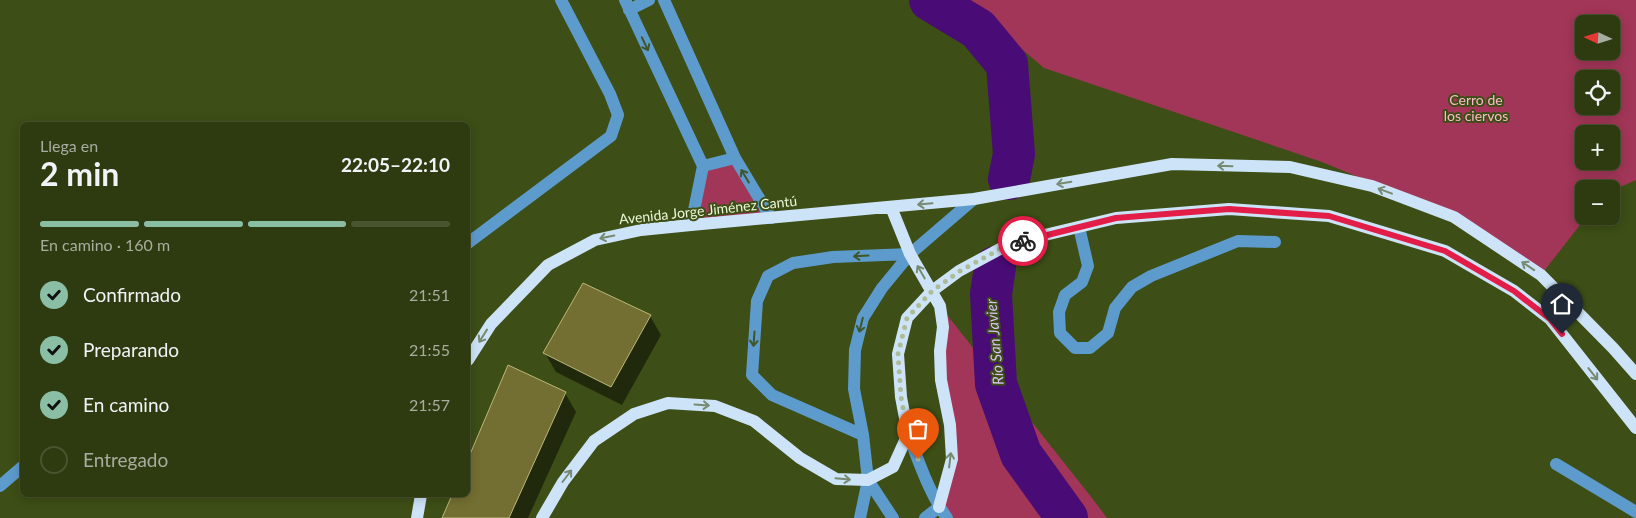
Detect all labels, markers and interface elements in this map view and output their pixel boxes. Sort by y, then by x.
north arrow [1575,15,1620,60]
map controls [1575,15,1620,225]
one-way arrow [641,36,651,51]
button: locate [1575,70,1620,115]
park label: Cerro de los ciervos [1444,91,1508,124]
button: + [1575,125,1620,170]
text: Llega en [40,136,98,155]
text: 22:05–22:10 [341,153,450,176]
text: 2 min [40,154,119,193]
one-way arrow [1217,161,1233,170]
one-way arrow [740,170,750,184]
one-way arrow [1057,179,1073,189]
button: − [1575,180,1620,225]
one-way arrow [1377,186,1393,195]
street label: Avenida Jorge Jiménez Cantú [618,192,798,227]
one-way arrow [918,199,934,209]
courier [998,216,1048,266]
icon: bike [1009,227,1037,255]
one-way arrow [600,233,616,242]
text: En camino · 160 m [40,235,170,254]
one-way arrow [854,251,870,260]
one-way arrow [1521,261,1535,271]
one-way arrow [916,265,926,280]
icon: check [40,281,68,309]
text: Confirmado [83,283,181,306]
pin [1541,283,1583,334]
text: 21:51 [409,285,450,304]
icon: home [1548,290,1576,318]
water label: Río San Javier [981,298,1007,386]
one-way arrow [856,317,865,333]
one-way arrow [477,329,488,343]
one-way arrow [750,331,759,347]
icon: check [40,336,68,364]
text: Preparando [83,338,179,361]
text: 21:55 [409,340,450,359]
one-way arrow [1588,367,1599,380]
icon: check [40,391,68,419]
text: En camino [83,393,169,416]
text: 21:57 [409,395,450,414]
one-way arrow [694,401,710,410]
pin [897,408,939,459]
icon: bag [904,415,932,443]
text: Entregado [83,448,168,471]
one-way arrow [945,452,955,468]
one-way arrow [562,469,572,483]
one-way arrow [835,474,851,484]

